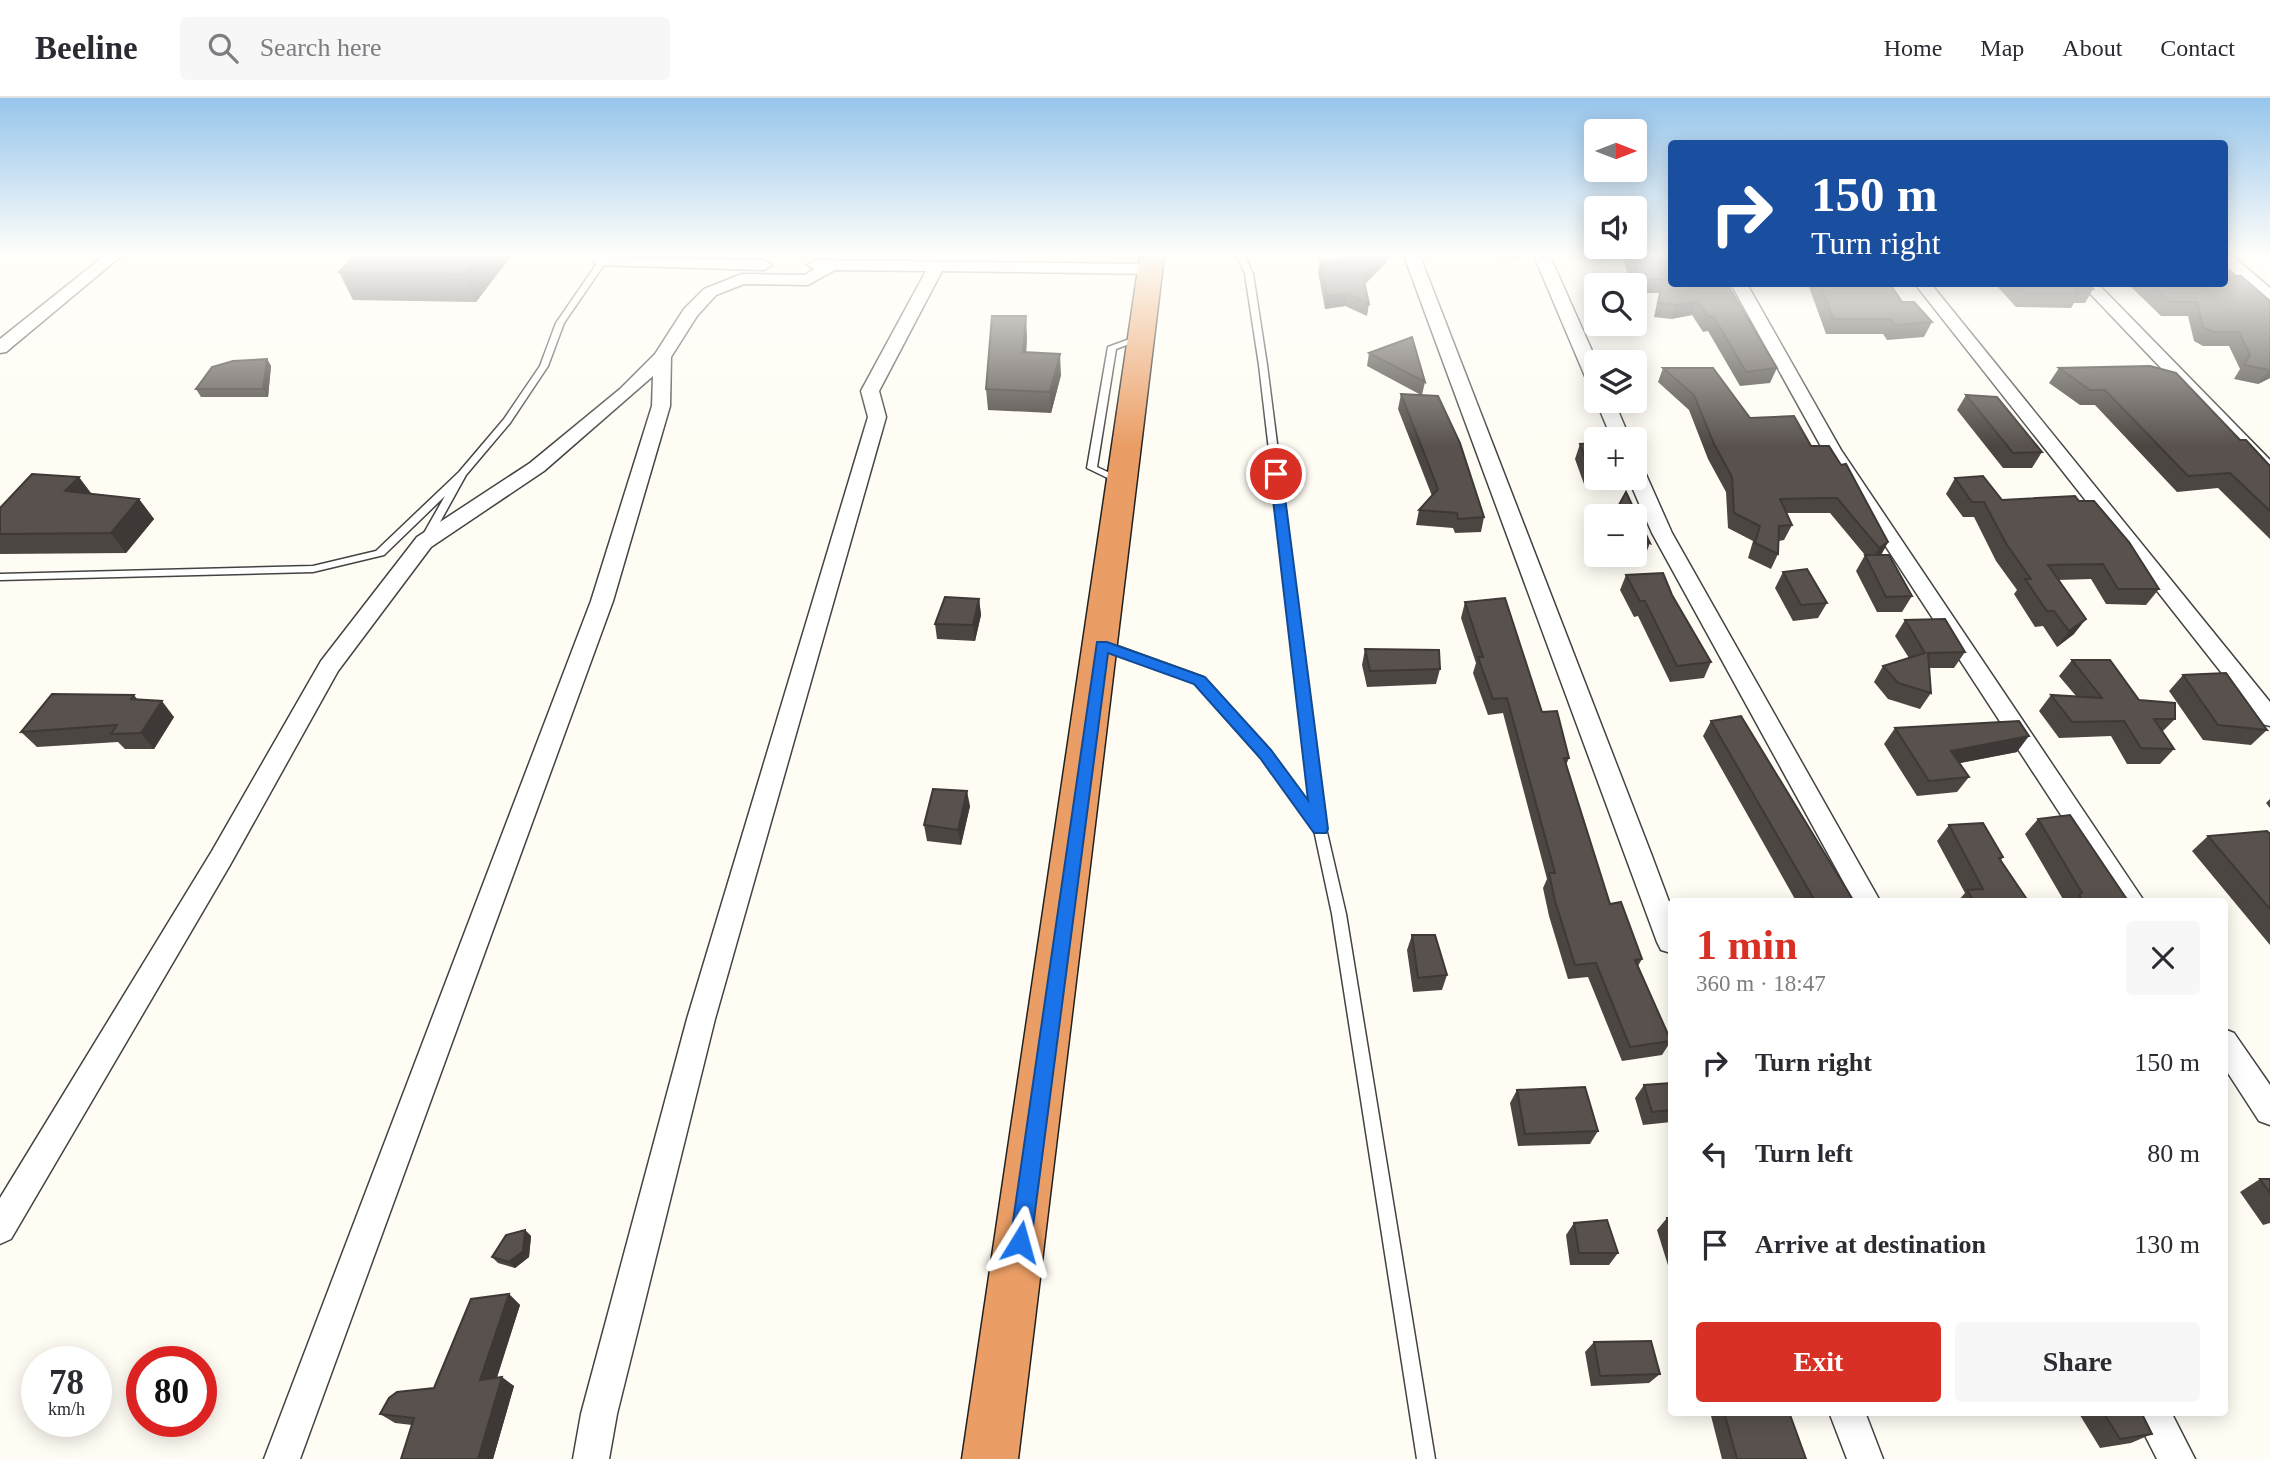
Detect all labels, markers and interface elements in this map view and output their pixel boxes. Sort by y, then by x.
search box [180,17,670,80]
icon: search [204,29,242,67]
text: Beeline [35,30,138,66]
text: Search here [260,33,382,62]
text: Home [1884,35,1942,61]
text: Map [1980,35,2024,61]
text: About [2062,35,2122,61]
text: Contact [2160,35,2235,61]
north arrow [1584,119,1647,182]
map controls [1584,119,1647,567]
text: 150 m [1811,167,1938,222]
icon: right [1696,168,1787,259]
button: sound [1584,196,1647,259]
text: Turn right [1811,225,1941,261]
button: search [1584,273,1647,336]
button: layers [1584,350,1647,413]
button: + [1584,427,1647,490]
pin [1246,444,1306,504]
icon: arrive [1257,455,1295,493]
button: − [1584,504,1647,567]
button: close [2126,921,2200,995]
text: 1 min [1696,922,1798,968]
text: 360 m · 18:47 [1696,971,1826,996]
icon: right [1696,1044,1734,1082]
text: Turn right [1755,1048,1872,1077]
text: 150 m [2134,1048,2200,1077]
icon: left [1696,1135,1734,1173]
text: Turn left [1755,1139,1853,1168]
text: 80 m [2147,1139,2200,1168]
position arrow [983,1205,1057,1279]
icon: arrive [1696,1226,1734,1264]
text: Arrive at destination [1755,1230,1986,1259]
text: 130 m [2134,1230,2200,1259]
button: Exit [1696,1322,1941,1402]
button: Share [1955,1322,2200,1402]
speed limit sign: 80 [126,1346,217,1437]
text: 78 [49,1363,84,1402]
text: km/h [48,1399,85,1419]

